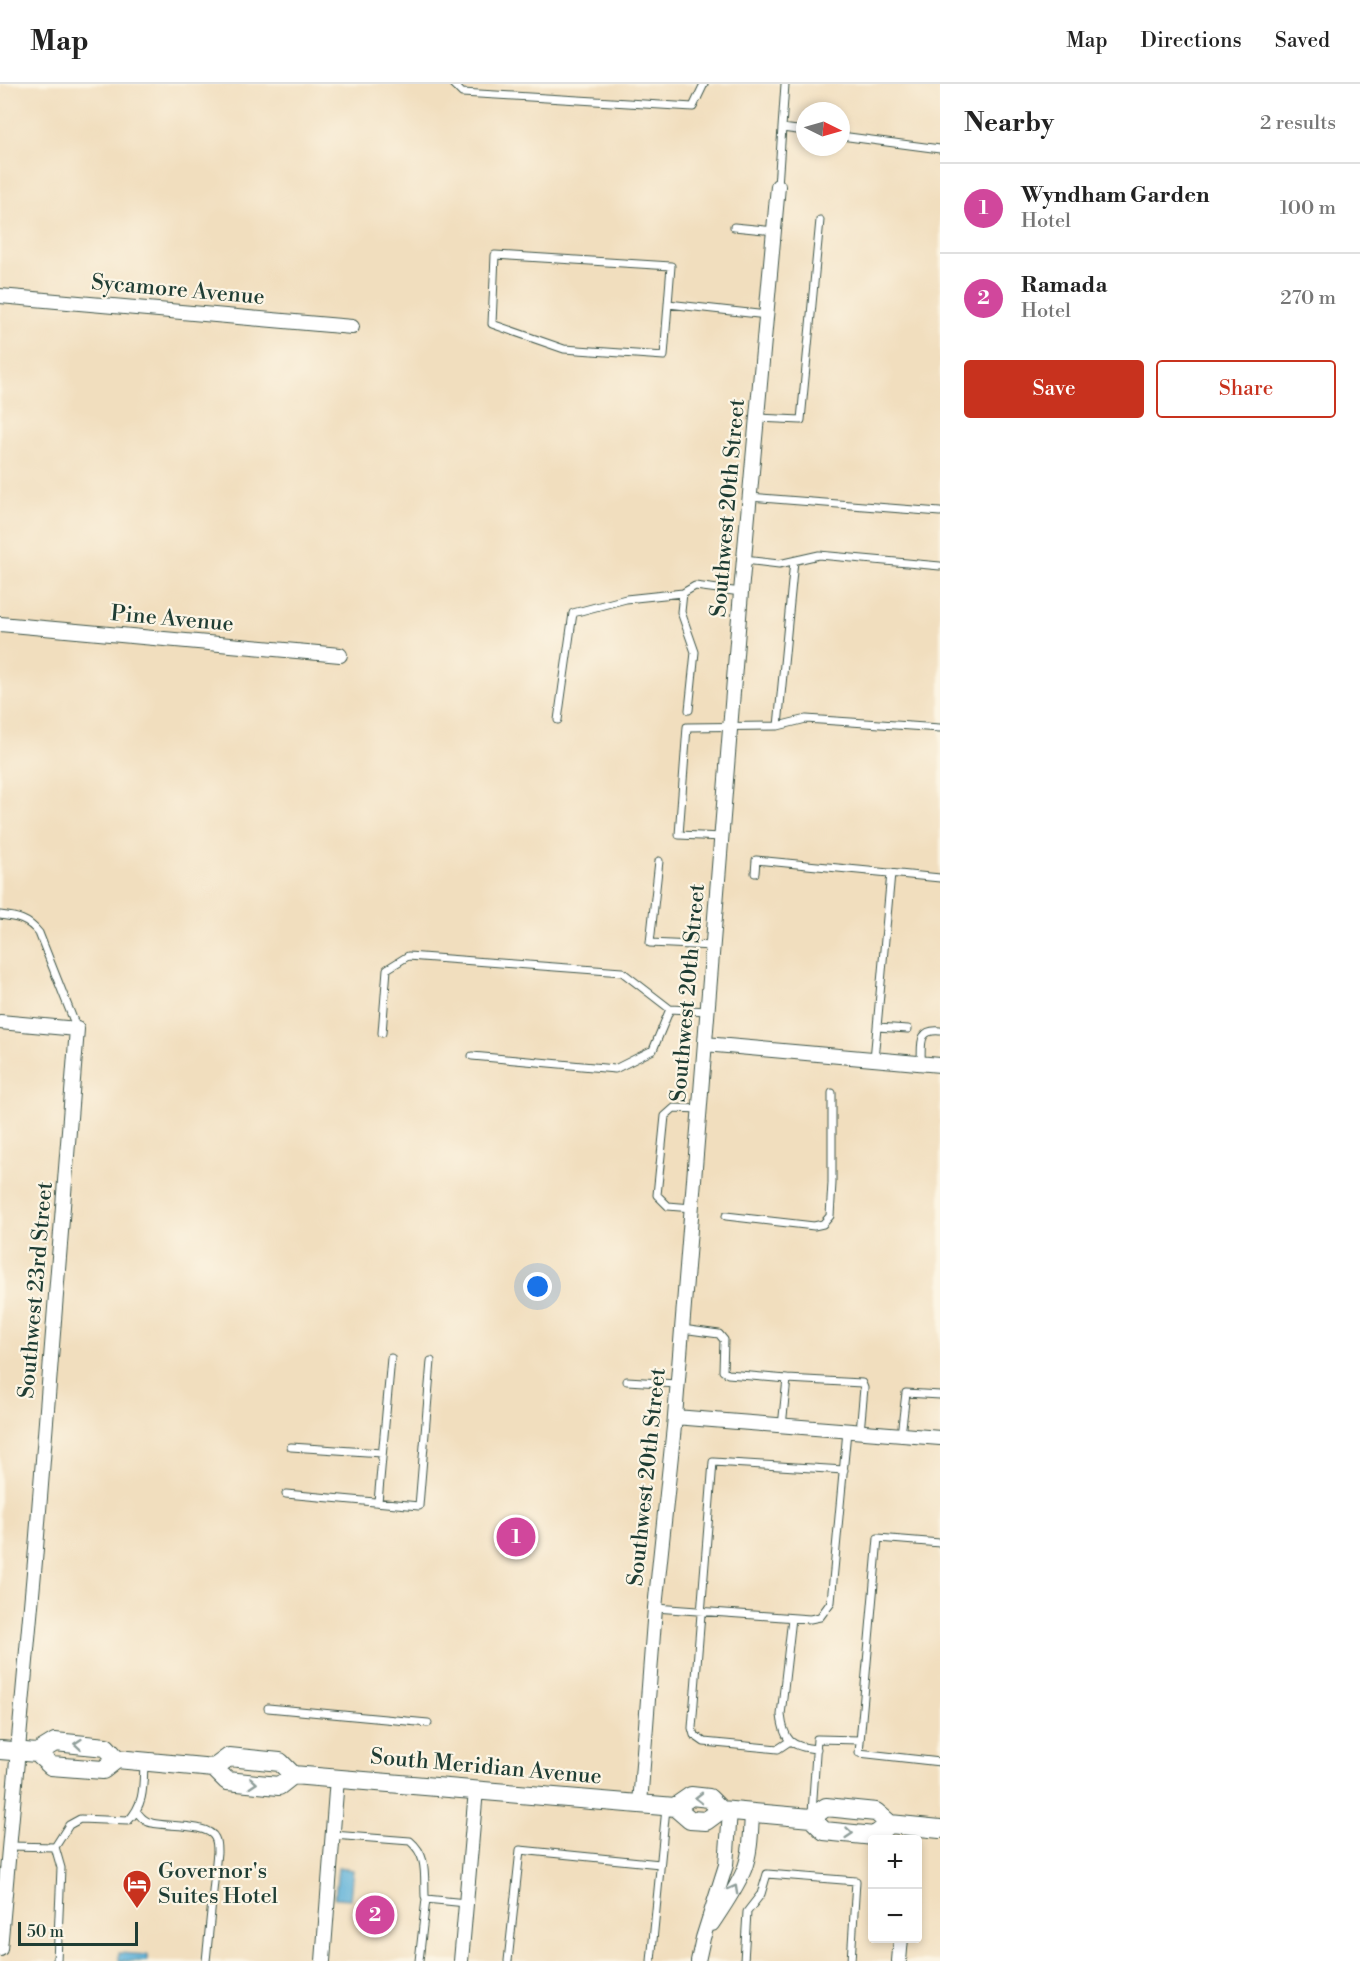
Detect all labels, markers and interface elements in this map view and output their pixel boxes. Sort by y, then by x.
text: Map [30,24,89,59]
text: Map [1066,28,1108,54]
text: Directions [1141,28,1242,54]
text: Saved [1275,28,1330,54]
north arrow [796,102,850,156]
text: Nearby [964,107,1054,139]
text: 2 results [1260,111,1336,136]
text: Wyndham Garden [1021,182,1210,209]
text: 1 [979,196,988,221]
text: 100 m [1280,196,1336,221]
text: Hotel [1021,209,1071,234]
street label: Sycamore Avenue [90,269,266,311]
text: Ramada [1021,272,1107,299]
text: 2 [977,286,990,311]
text: 270 m [1280,286,1336,311]
text: Hotel [1021,299,1071,324]
button: Save [964,360,1144,418]
button: Share [1156,360,1336,418]
street label: Southwest 20th Street [705,397,751,618]
street label: Pine Avenue [109,600,235,638]
street label: Southwest 20th Street [665,882,711,1103]
street label: Southwest 23rd Street [13,1180,59,1400]
your location [523,1272,552,1301]
street label: Southwest 20th Street [622,1366,672,1588]
pin: 1 [496,1514,536,1560]
one-way arrow [74,1738,83,1751]
street label: South Meridian Avenue [369,1743,603,1791]
one-way arrow [248,1776,257,1789]
one-way arrow [694,1792,703,1804]
one-way arrow [845,1827,854,1840]
map controls [868,1835,922,1943]
button: + [868,1835,922,1889]
place label: Governor's Suites Hotel [158,1858,279,1910]
hotel icon: Governor's Suites Hotel [121,1868,153,1910]
one-way arrow [727,1885,738,1895]
button: − [868,1889,922,1943]
pin: 2 [356,1892,394,1938]
scale bar [18,1919,138,1946]
text: 50 m [27,1922,64,1942]

